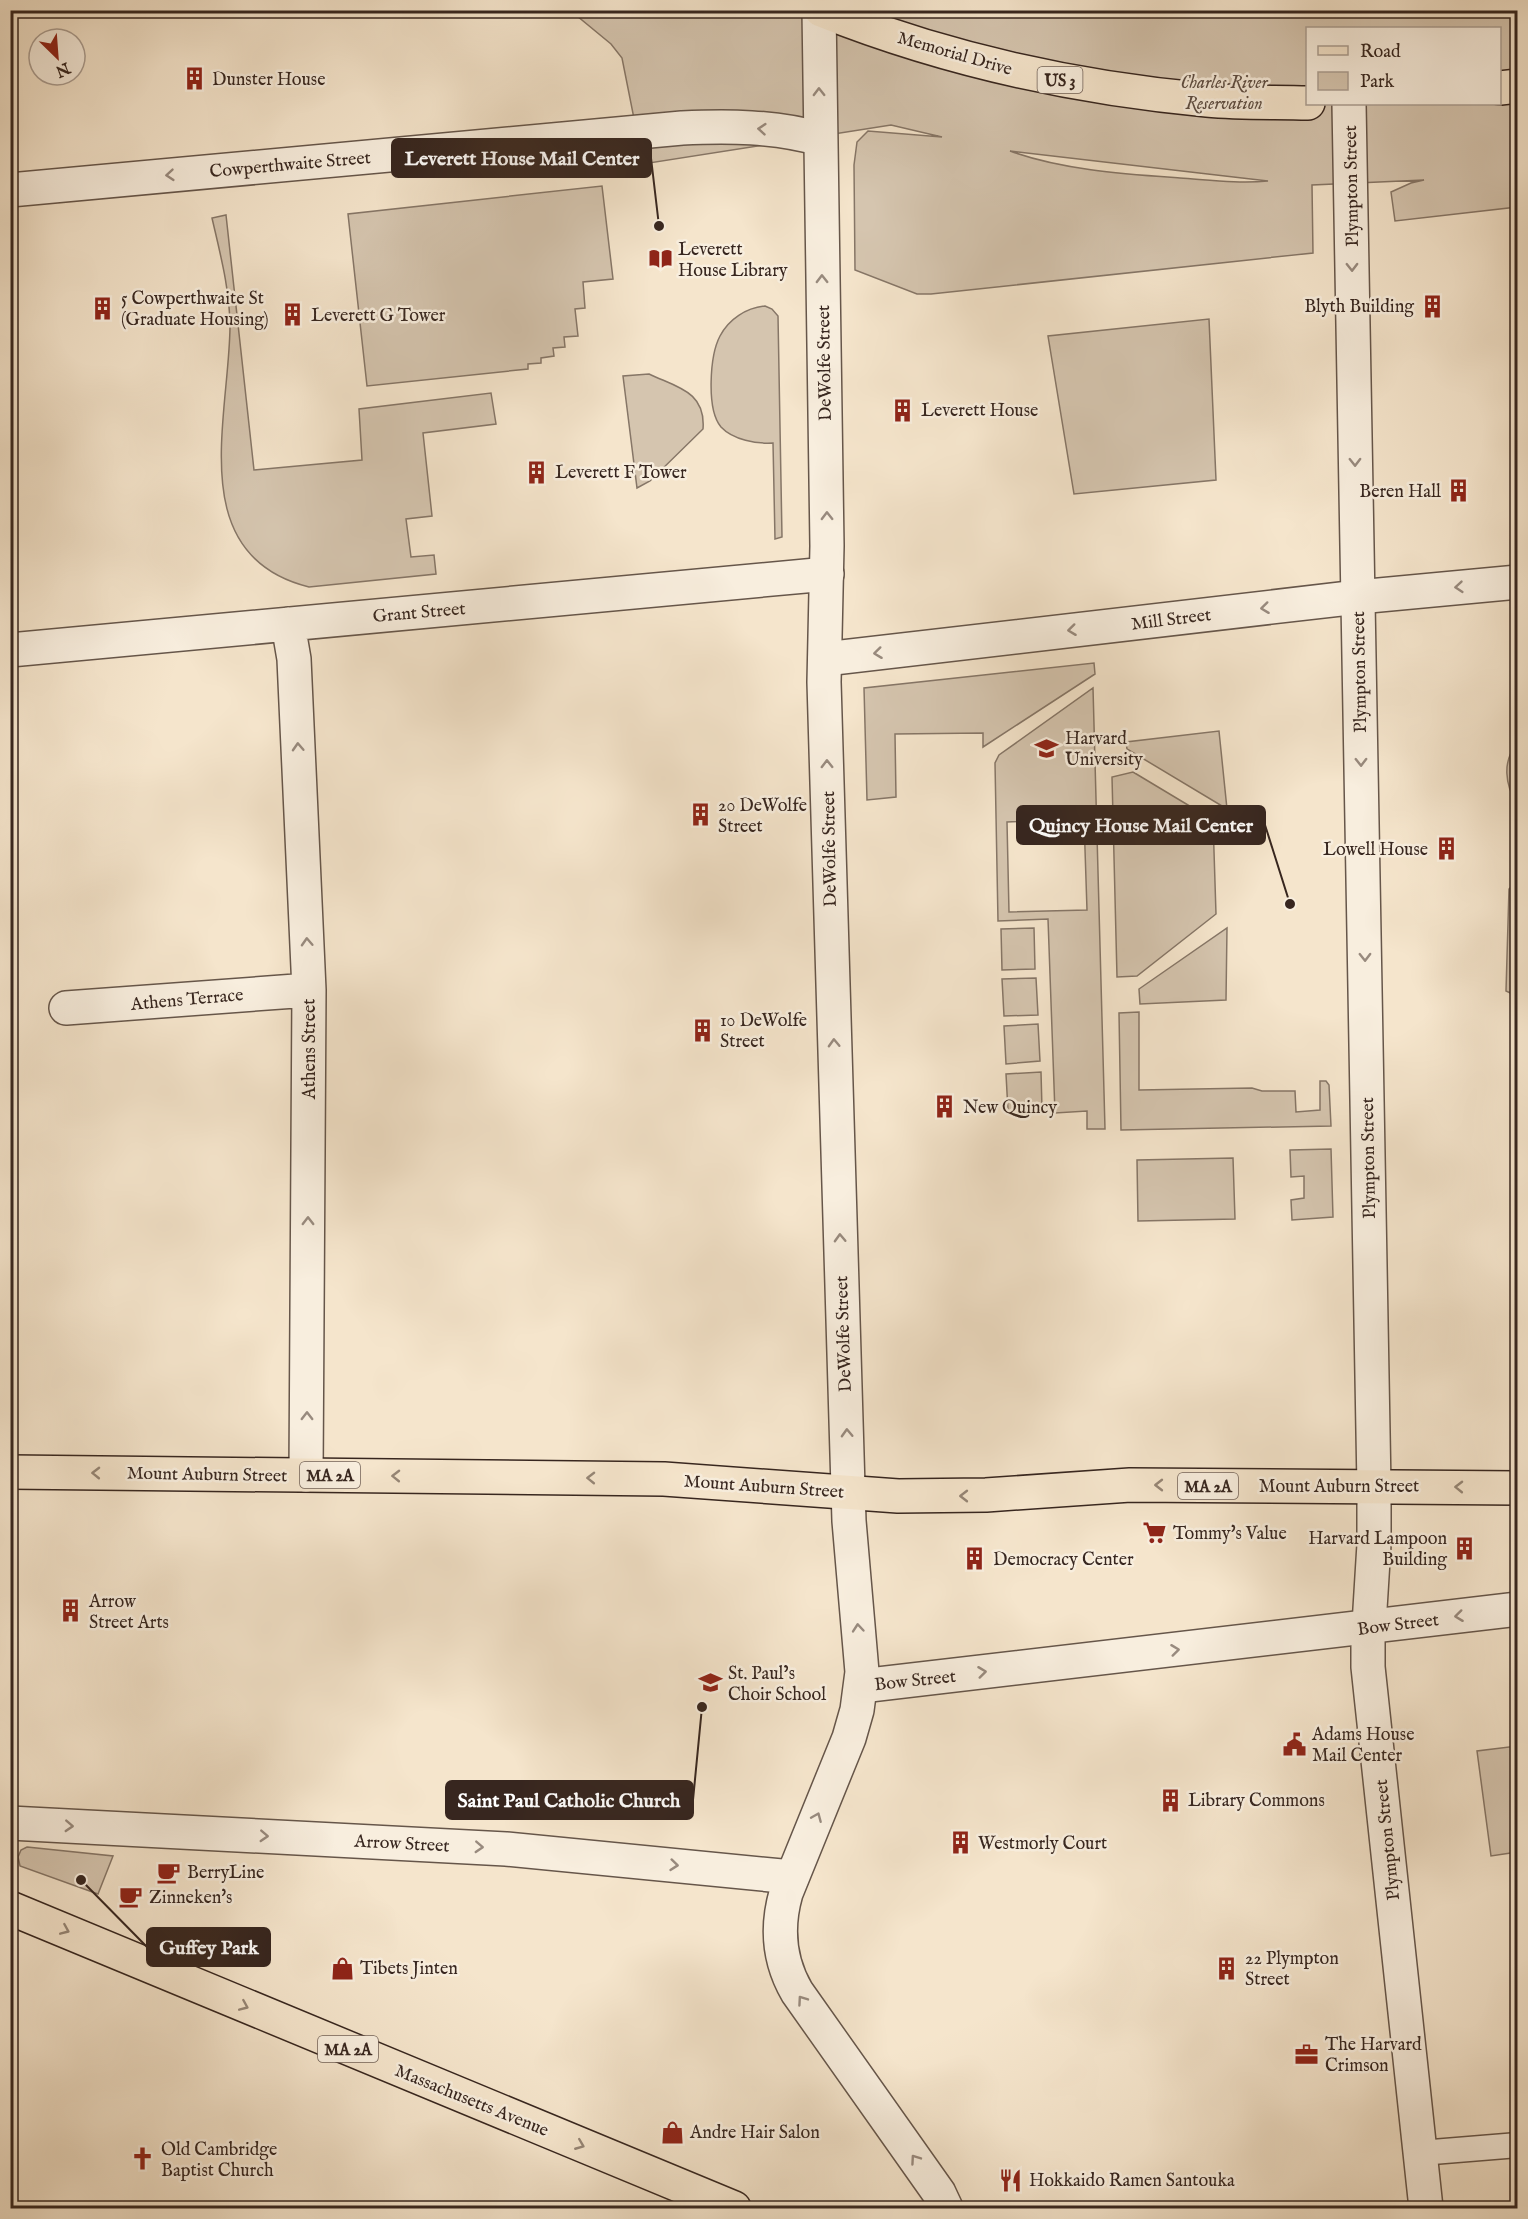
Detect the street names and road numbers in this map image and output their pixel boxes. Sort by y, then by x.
street label: Memorial Drive [894,27,1015,82]
road number: US 3 [1038,67,1082,93]
street label: Plympton Street [1340,125,1365,247]
street label: Cowperthwaite Street [209,147,372,184]
street label: DeWolfe Street [813,305,838,421]
street label: Grant Street [372,598,466,629]
street label: Mill Street [1130,604,1212,637]
street label: Plympton Street [1348,611,1373,733]
street label: DeWolfe Street [818,791,843,907]
street label: Athens Terrace [129,984,244,1017]
street label: Athens Street [299,999,322,1100]
street label: Plympton Street [1357,1097,1382,1219]
street label: DeWolfe Street [831,1275,858,1393]
road number: MA 2A [300,1462,360,1488]
street label: Mount Auburn Street [127,1463,287,1488]
street label: Mount Auburn Street [683,1470,845,1505]
road number: MA 2A [1178,1473,1238,1499]
street label: Mount Auburn Street [1259,1476,1419,1499]
street label: Bow Street [1356,1609,1440,1642]
street label: Bow Street [873,1666,957,1697]
street label: Plympton Street [1371,1778,1406,1902]
street label: Arrow Street [353,1830,450,1858]
road number: MA 2A [318,2036,378,2062]
street label: Massachusetts Avenue [391,2060,552,2143]

